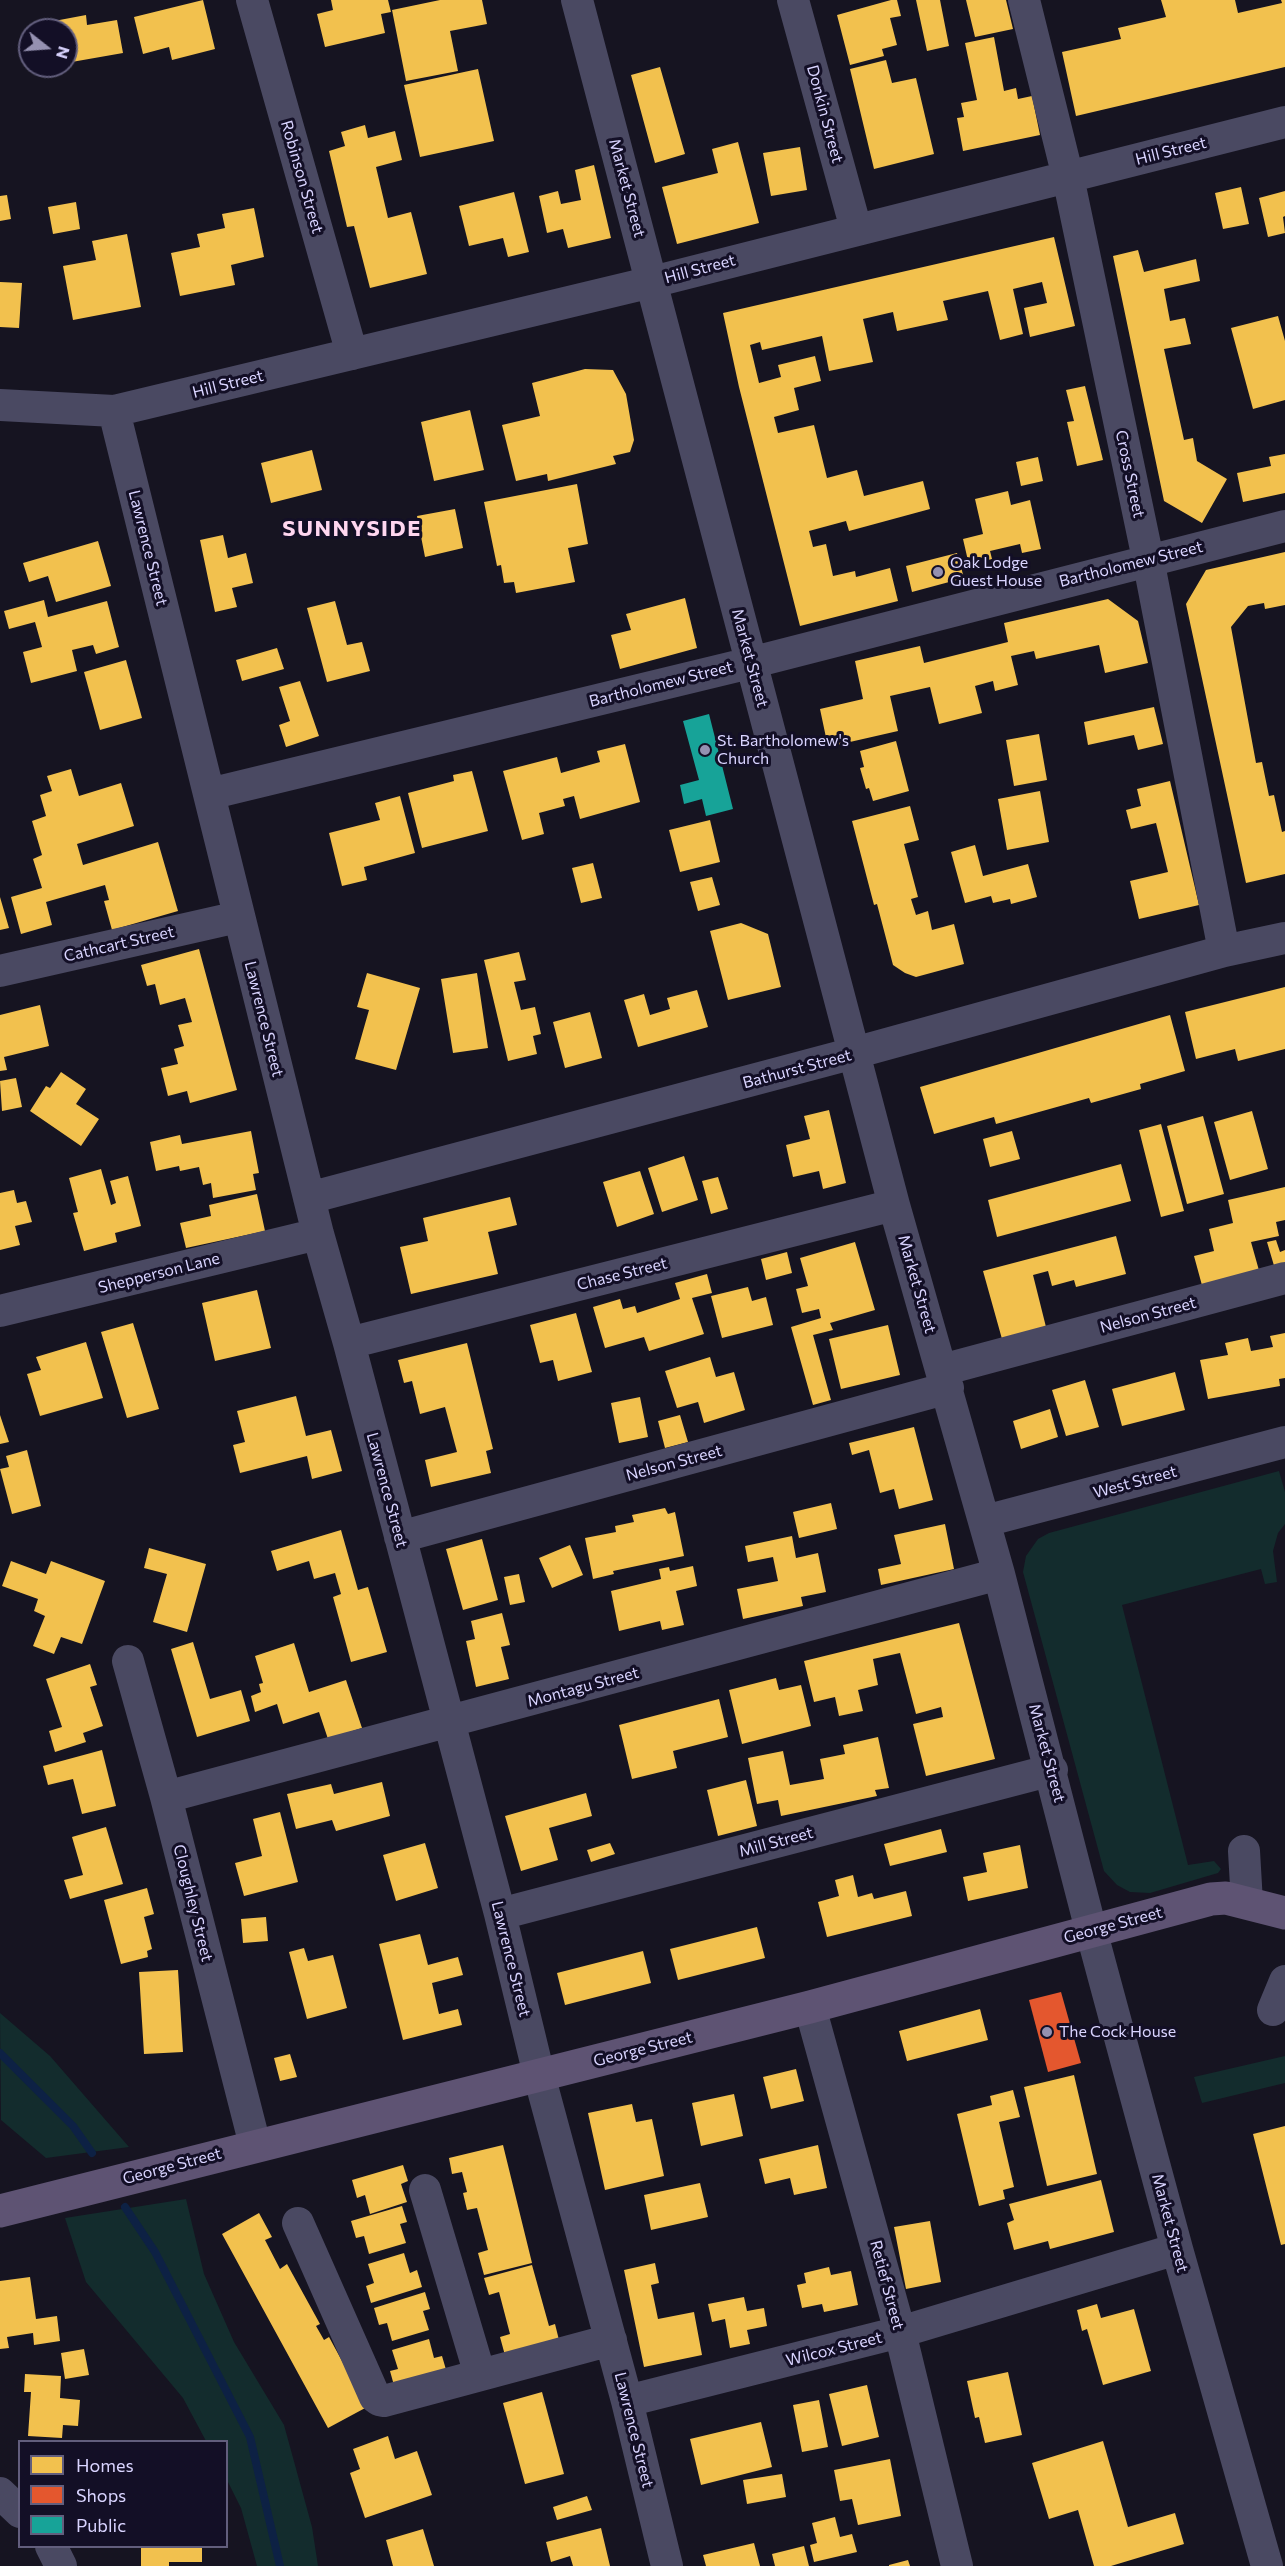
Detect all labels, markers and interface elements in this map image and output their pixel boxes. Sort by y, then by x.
north arrow [18,18,78,78]
text: N [53,44,75,61]
street label: Donkin Street [803,63,847,165]
street label: Robinson Street [277,118,327,236]
street label: Hill Street [1133,133,1209,169]
street label: Market Street [605,137,649,239]
street label: Hill Street [662,250,738,288]
street label: Hill Street [190,366,266,402]
street label: Cross Street [1111,428,1149,520]
street label: Lawrence Street [124,488,172,608]
district label: SUNNYSIDE [282,516,422,542]
street label: Bartholomew Street [1057,537,1205,591]
place label: Oak Lodge Guest House [950,553,1042,591]
marker: Oak Lodge Guest House [931,565,945,579]
street label: Market Street [728,607,772,709]
street label: Bartholomew Street [587,657,735,711]
place label: St. Bartholomew's Church [717,731,849,769]
marker: St. Bartholomew's Church [698,743,712,757]
street label: Cathcart Street [62,922,176,966]
street label: Lawrence Street [240,959,288,1079]
street label: Bathurst Street [741,1045,853,1093]
street label: Market Street [894,1233,940,1335]
street label: Shepperson Lane [96,1249,222,1297]
street label: Chase Street [575,1253,669,1295]
street label: Nelson Street [1098,1293,1198,1337]
street label: Lawrence Street [362,1430,412,1550]
street label: Nelson Street [624,1441,724,1485]
street label: West Street [1091,1462,1179,1502]
street label: Montagu Street [525,1663,641,1711]
street label: Market Street [1025,1702,1069,1804]
street label: Mill Street [737,1823,815,1861]
street label: Cloughley Street [169,1842,217,1964]
street label: Lawrence Street [487,1899,535,2019]
street label: George Street [1062,1903,1164,1947]
place label: The Cock House [1059,2022,1176,2042]
marker: The Cock House [1040,2025,1054,2039]
street label: George Street [592,2027,694,2071]
street label: George Street [121,2144,223,2188]
street label: Market Street [1148,2172,1192,2274]
street label: Retief Street [866,2238,908,2332]
street label: Wilcox Street [784,2328,884,2370]
street label: Lawrence Street [610,2370,658,2490]
legend [18,2440,228,2548]
text: Homes [76,2454,134,2476]
text: Shops [76,2484,126,2506]
text: Public [76,2514,126,2536]

